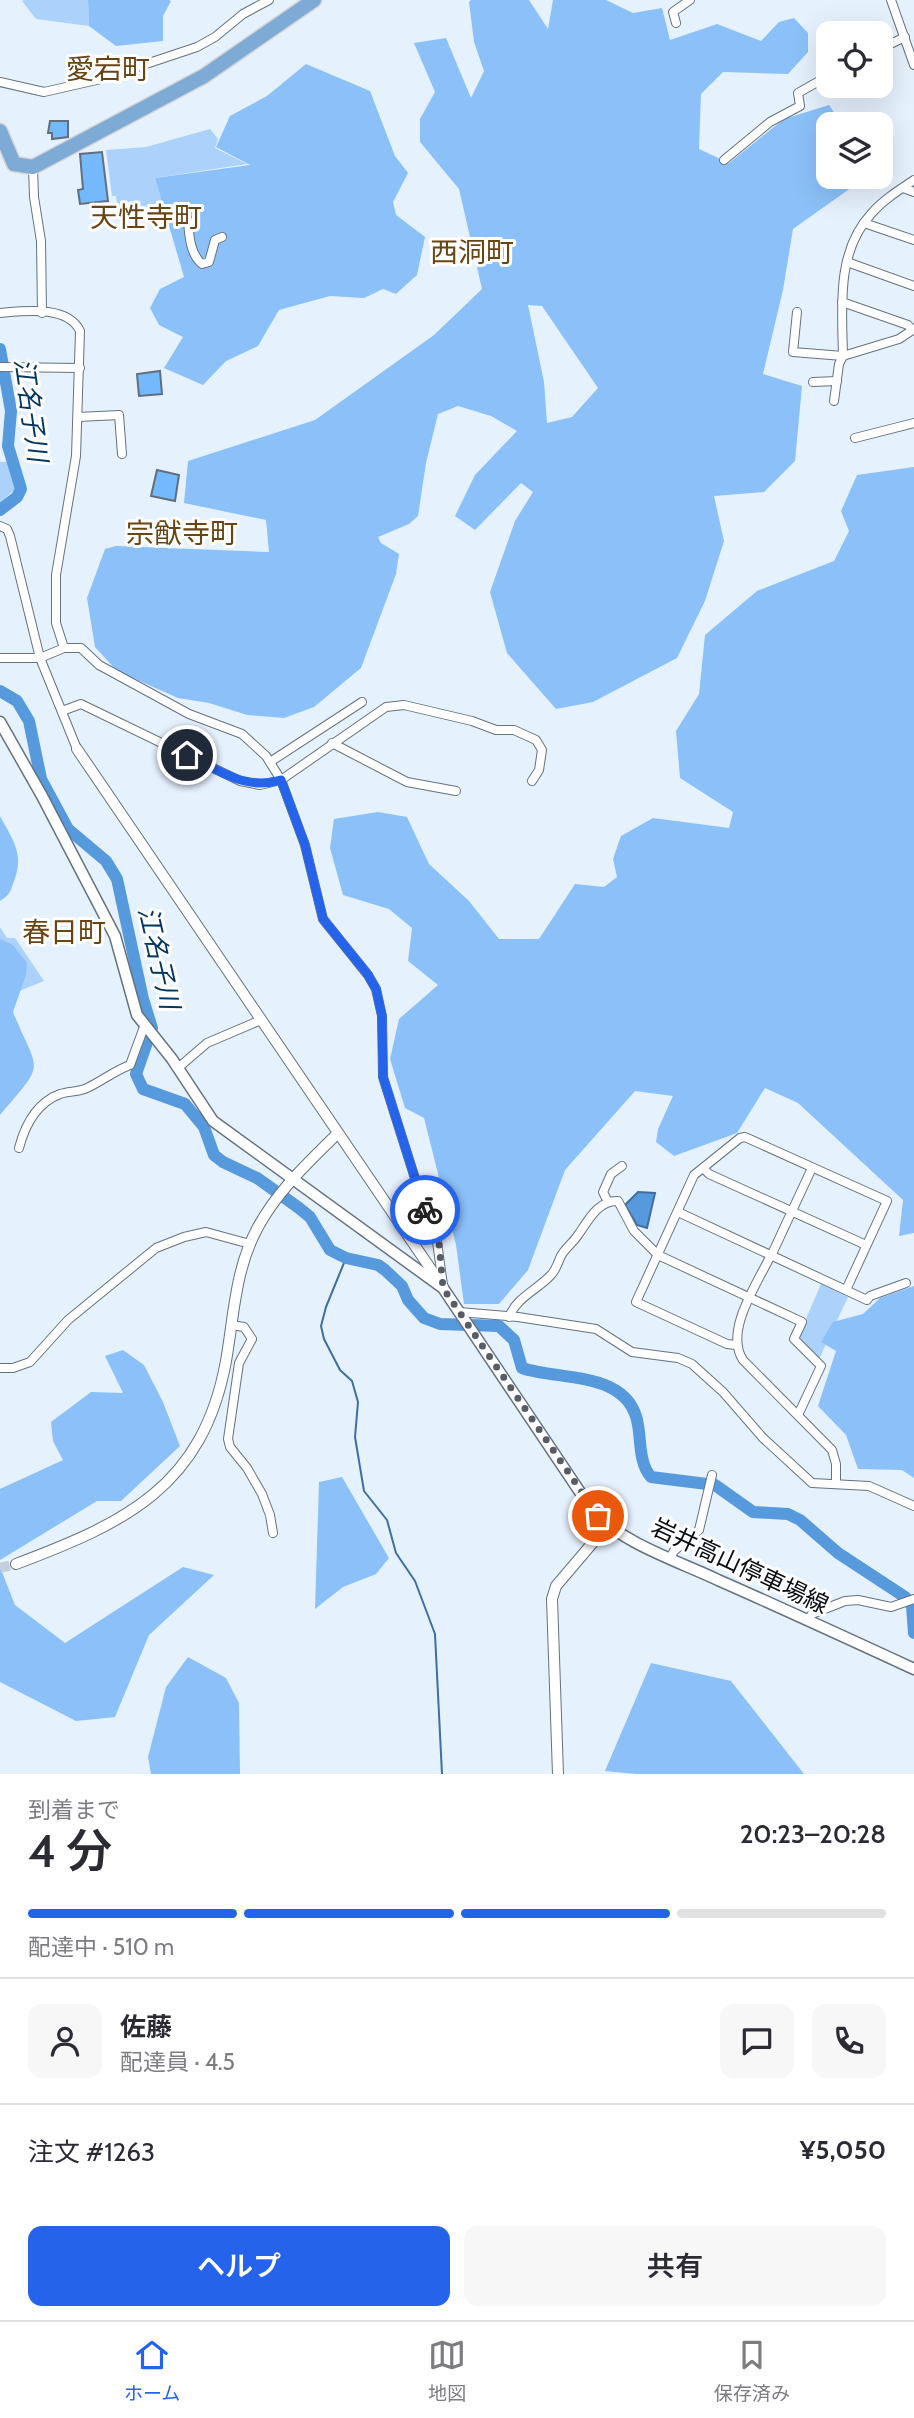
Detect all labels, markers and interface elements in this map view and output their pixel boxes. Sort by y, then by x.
map controls [816,21,893,189]
button: locate [816,21,893,98]
district label: 愛宕町 [66,52,150,86]
button: layers [816,112,893,189]
district label: 天性寺町 [90,200,202,234]
district label: 西洞町 [430,235,514,269]
water label: 江名子川 [8,356,54,467]
district label: 宗猷寺町 [126,516,238,550]
pin [157,725,217,785]
icon: home [168,736,206,774]
water label: 江名子川 [132,904,187,1015]
district label: 春日町 [22,915,106,949]
courier [390,1175,460,1245]
icon: bike [406,1191,444,1229]
pin [568,1486,628,1546]
icon: bag [579,1497,617,1535]
street label: 岩井高山停車場線 [647,1512,833,1619]
text: 到着まで [28,1796,120,1824]
text: 20:23–20:28 [740,1818,886,1850]
text: 4 分 [28,1823,112,1879]
text: 配達中 · 510 m [28,1933,174,1961]
button: person [28,2004,102,2078]
button: chat [720,2004,794,2078]
button: phone [812,2004,886,2078]
text: 佐藤 [120,2011,172,2043]
text: 配達員 · 4.5 [120,2048,235,2076]
text: ¥5,050 [800,2134,886,2166]
text: 注文 #1263 [28,2136,155,2168]
button: ヘルプ [28,2226,450,2306]
button: 共有 [464,2226,886,2306]
tab: ホーム [124,2336,180,2405]
tab: 地図 [428,2336,466,2405]
tab: 保存済み [714,2336,790,2405]

